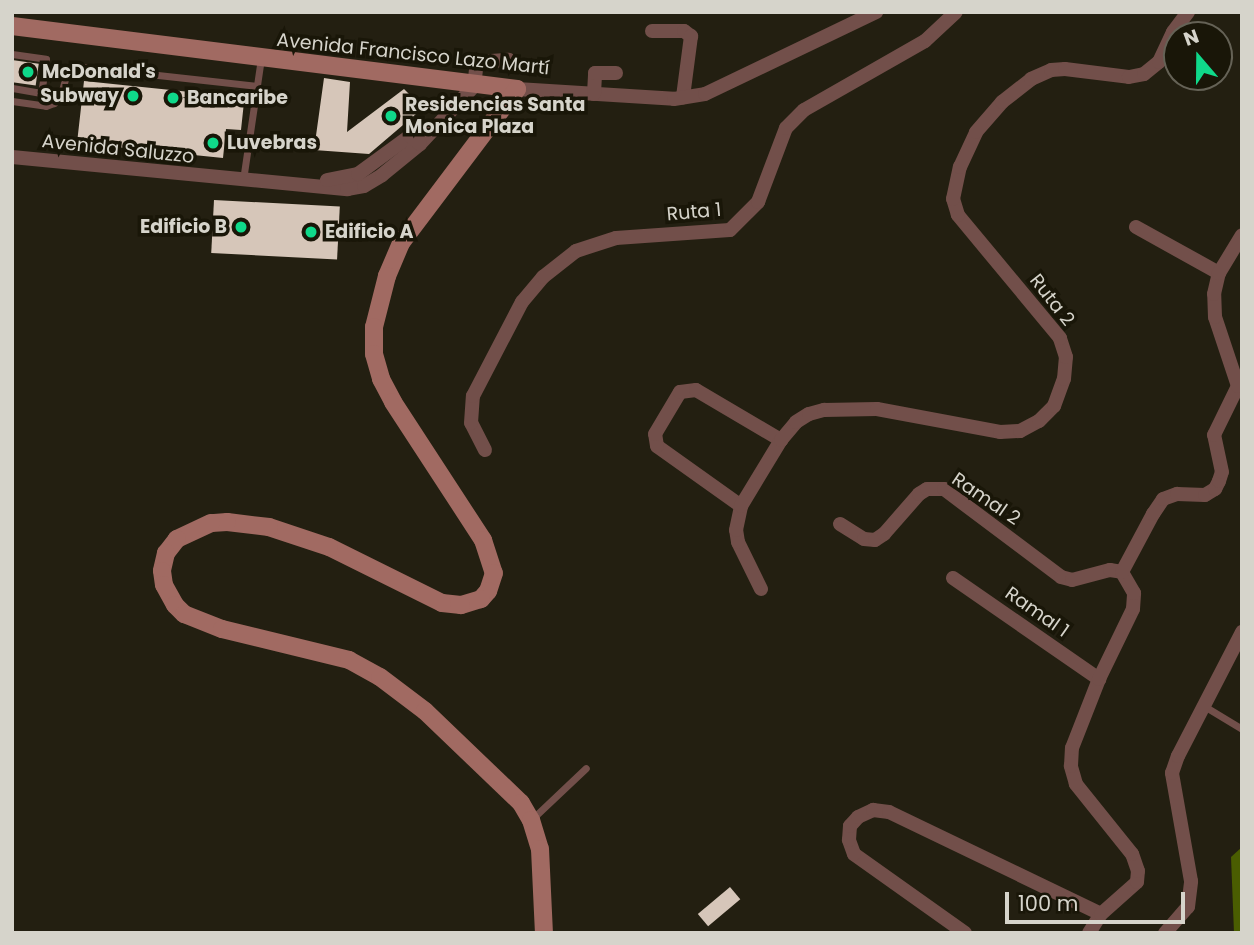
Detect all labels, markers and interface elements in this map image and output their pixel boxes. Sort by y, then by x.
north arrow [1163,21,1233,91]
text: N [1180,23,1203,53]
street label: Avenida Francisco Lazo Martí [275,28,551,80]
place label: McDonald's [42,61,156,83]
marker: McDonald's [20,64,36,80]
place label: Subway [40,85,119,107]
place label: Bancaribe [187,87,288,109]
marker: Subway [125,88,141,104]
marker: Bancaribe [165,90,181,106]
place label: Residencias Santa Monica Plaza [405,94,585,138]
marker: Residencias Santa Monica Plaza [383,108,399,124]
street label: Avenida Saluzzo [41,130,195,168]
place label: Luvebras [227,132,317,154]
marker: Luvebras [205,135,221,151]
street label: Ruta 1 [666,198,722,226]
place label: Edificio B [140,216,227,238]
marker: Edificio B [233,219,249,235]
place label: Edificio A [325,221,413,243]
marker: Edificio A [303,224,319,240]
street label: Ruta 2 [1025,270,1079,330]
street label: Ramal 2 [948,468,1024,530]
street label: Ramal 1 [1001,582,1073,642]
scale bar [1009,878,1189,922]
text: 100 m [1018,889,1078,918]

